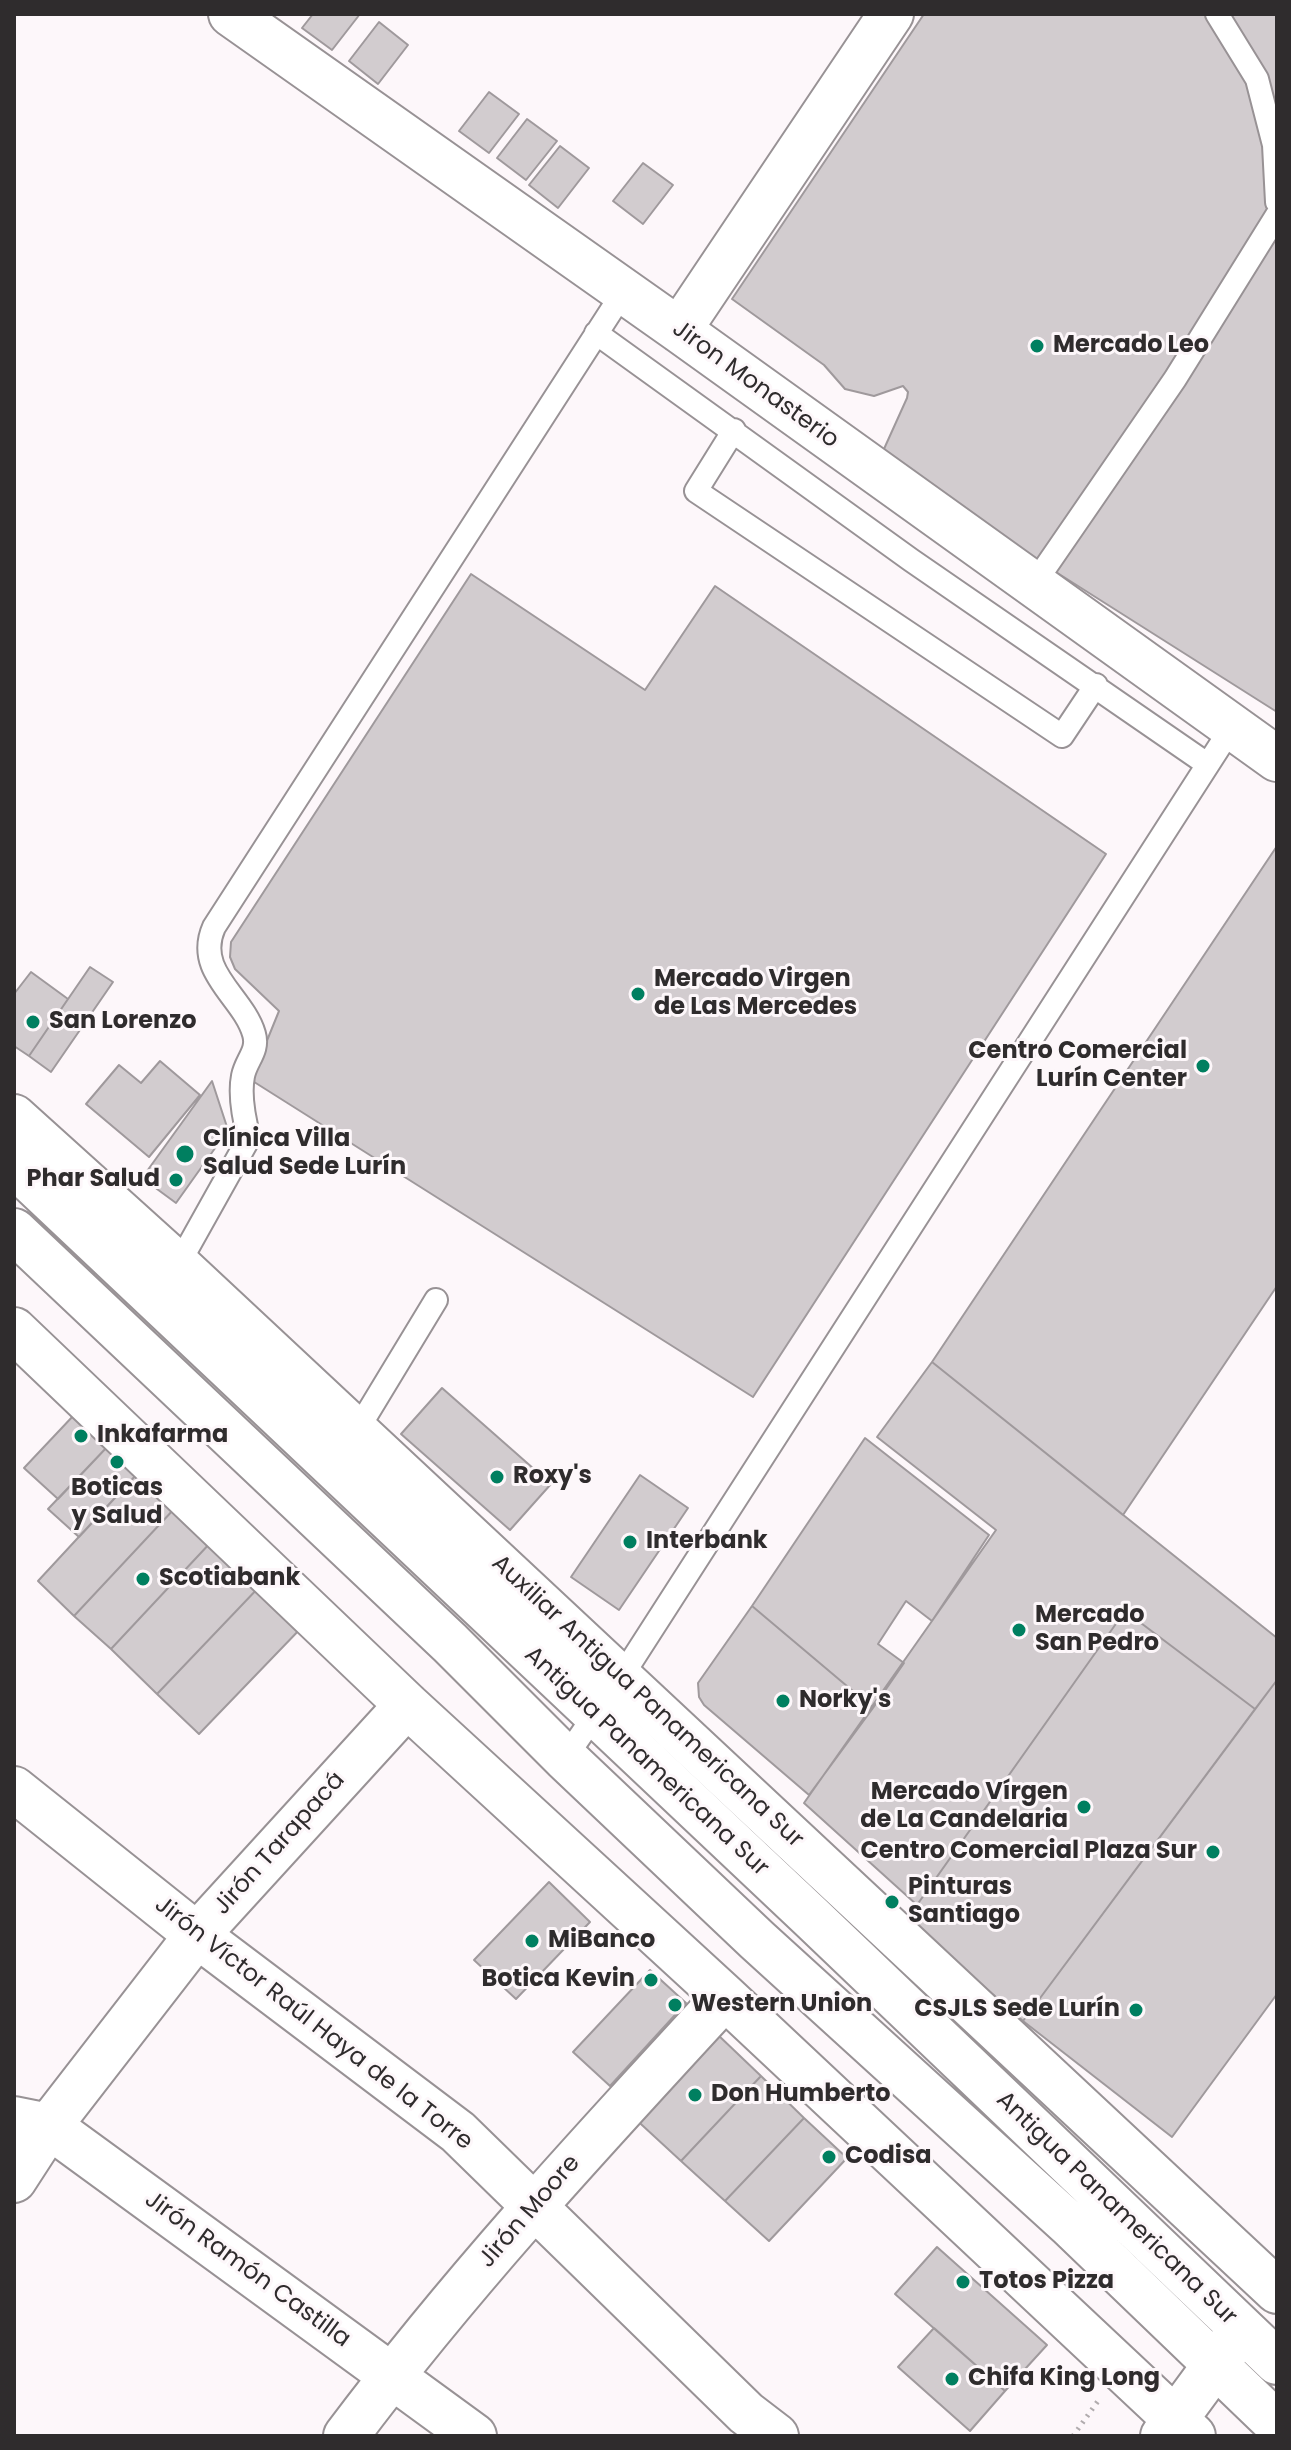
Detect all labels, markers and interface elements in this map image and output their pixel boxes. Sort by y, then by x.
street label: Jiron Monasterio [666,315,844,455]
place label: Mercado Leo [1053,332,1209,360]
marker: Mercado Leo [1028,337,1046,355]
place label: Mercado Virgen de Las Mercedes [654,966,857,1022]
marker: Mercado Virgen de Las Mercedes [629,985,647,1003]
place label: San Lorenzo [49,1008,196,1036]
marker: San Lorenzo [24,1013,42,1031]
place label: Centro Comercial Lurín Center [968,1038,1187,1094]
marker: Centro Comercial Lurín Center [1194,1057,1212,1075]
place label: Clínica Villa Salud Sede Lurín [203,1126,406,1182]
marker: Clínica Villa Salud Sede Lurín [174,1143,196,1165]
place label: Phar Salud [27,1166,160,1194]
marker: Phar Salud [167,1171,185,1189]
place label: Inkafarma [97,1422,228,1450]
marker: Inkafarma [72,1427,90,1445]
marker: Boticas y Salud [108,1453,126,1471]
place label: Roxy's [513,1463,592,1491]
marker: Roxy's [488,1468,506,1486]
place label: Boticas y Salud [71,1475,163,1531]
place label: Interbank [646,1528,768,1556]
marker: Interbank [621,1533,639,1551]
street label: Auxiliar Antigua Panamericana Sur [485,1550,809,1854]
place label: Scotiabank [159,1565,300,1593]
marker: Scotiabank [134,1570,152,1588]
place label: Mercado San Pedro [1035,1602,1159,1658]
marker: Mercado San Pedro [1010,1621,1028,1639]
street label: Antigua Panamericana Sur [518,1641,774,1883]
place label: Norky's [799,1687,891,1715]
marker: Norky's [774,1692,792,1710]
street label: Jirón Tarapacá [208,1767,352,1921]
place label: Mercado Vírgen de La Candelaria [860,1779,1068,1835]
marker: Mercado Vírgen de La Candelaria [1075,1798,1093,1816]
place label: Centro Comercial Plaza Sur [860,1838,1197,1866]
marker: Centro Comercial Plaza Sur [1204,1843,1222,1861]
place label: Pinturas Santiago [908,1874,1020,1930]
street label: Jirón Víctor Raúl Haya de la Torre [148,1891,478,2157]
marker: Pinturas Santiago [883,1893,901,1911]
place label: MiBanco [548,1927,655,1955]
marker: MiBanco [523,1932,541,1950]
place label: Botica Kevin [481,1966,635,1994]
marker: Botica Kevin [642,1971,660,1989]
place label: Western Union [691,1991,872,2019]
marker: Western Union [666,1996,684,2014]
place label: CSJLS Sede Lurín [914,1996,1120,2024]
marker: CSJLS Sede Lurín [1127,2001,1145,2019]
place label: Don Humberto [711,2081,891,2109]
marker: Don Humberto [686,2086,704,2104]
street label: Antigua Panamericana Sur [990,2086,1242,2332]
place label: Codisa [845,2143,932,2171]
marker: Codisa [820,2148,838,2166]
street label: Jirón Moore [473,2150,587,2274]
street label: Jirón Ramón Castilla [138,2186,356,2354]
place label: Totos Pizza [979,2268,1114,2296]
marker: Totos Pizza [954,2273,972,2291]
place label: Chifa King Long [968,2365,1160,2393]
marker: Chifa King Long [943,2370,961,2388]

